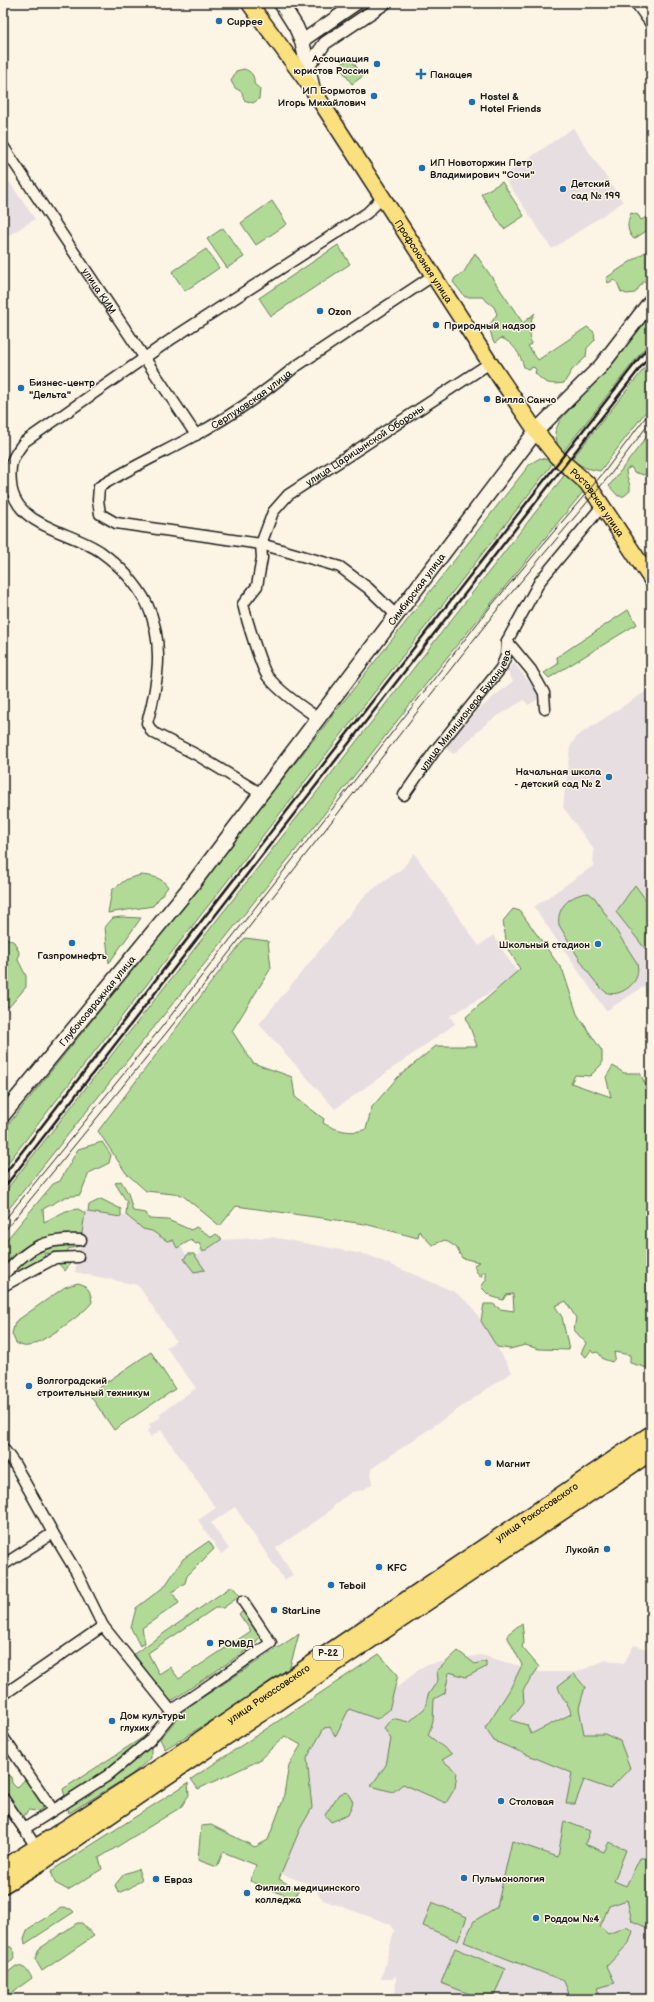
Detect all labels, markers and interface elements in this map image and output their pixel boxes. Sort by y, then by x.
marker: Cuppee [214,16,224,26]
place label: Cuppee [227,16,263,28]
place label: Ассоциация юристов России [294,53,369,77]
marker: Ассоциация юристов России [372,59,382,69]
marker: Панацея [415,68,427,80]
place label: Панацея [430,69,473,81]
place label: ИП Бормотов Игорь Михайлович [278,85,367,109]
marker: ИП Бормотов Игорь Михайлович [369,91,379,101]
place label: Hostel & Hotel Friends [480,91,541,115]
marker: Hostel & Hotel Friends [467,97,477,107]
place label: ИП Новоторжин Петр Владимирович "Сочи" [430,157,535,181]
marker: ИП Новоторжин Петр Владимирович "Сочи" [417,163,427,173]
place label: Детский сад № 199 [571,178,620,202]
marker: Детский сад № 199 [558,184,568,194]
street label: Профсоюзная улица [392,218,455,306]
street label: улица КИМ [79,266,118,316]
marker: Ozon [315,306,325,316]
place label: Ozon [328,306,352,318]
marker: Природный надзор [431,320,441,330]
place label: Природный надзор [444,320,536,332]
street label: Серпуховская улица [209,367,294,432]
place label: Бизнес-центр "Дельта" [29,377,95,401]
marker: Бизнес-центр "Дельта" [16,383,26,393]
marker: Вилла Санчо [482,394,492,404]
place label: Вилла Санчо [495,394,557,406]
street label: улица Царицынской Обороны [304,403,427,489]
street label: Ростовская улица [567,466,626,539]
street label: Симбирская улица [386,551,448,628]
street label: улица Милиционера Буханцева [418,649,513,774]
place label: Начальная школа - детский сад № 2 [514,766,601,790]
marker: Начальная школа - детский сад № 2 [604,772,614,782]
marker: Газпромнефть [67,938,77,948]
place label: Школьный стадион [499,939,590,951]
marker: Школьный стадион [593,939,603,949]
place label: Газпромнефть [37,950,108,962]
street label: Глубокоовражная улица [57,954,138,1049]
place label: Волгоградский строительный техникум [37,1375,150,1399]
marker: Волгоградский строительный техникум [24,1381,34,1391]
marker: Магнит [483,1458,493,1468]
place label: Магнит [496,1458,531,1470]
street label: улица Рокоссовского [493,1480,580,1545]
place label: Лукойл [565,1544,599,1556]
marker: Лукойл [602,1544,612,1554]
marker: KFC [374,1562,384,1572]
place label: KFC [387,1562,407,1574]
marker: Teboil [326,1580,336,1590]
place label: Teboil [339,1580,366,1592]
marker: StarLine [269,1605,279,1615]
place label: StarLine [282,1605,321,1617]
marker: РОМВД [205,1638,215,1648]
place label: РОМВД [218,1638,254,1650]
road number: Р-22 [313,1646,343,1660]
street label: улица Рокоссовского [225,1662,312,1727]
place label: Дом культуры глухих [120,1710,185,1734]
marker: Дом культуры глухих [107,1716,117,1726]
marker: Столовая [496,1796,506,1806]
place label: Столовая [509,1796,554,1808]
marker: Пульмонология [459,1873,469,1883]
place label: Пульмонология [472,1873,545,1885]
marker: Евраз [151,1874,161,1884]
place label: Евраз [164,1874,193,1886]
place label: Филиал медицинского колледжа [255,1882,361,1906]
marker: Филиал медицинского колледжа [242,1888,252,1898]
marker: Роддом №4 [531,1913,541,1923]
place label: Роддом №4 [544,1913,599,1925]

